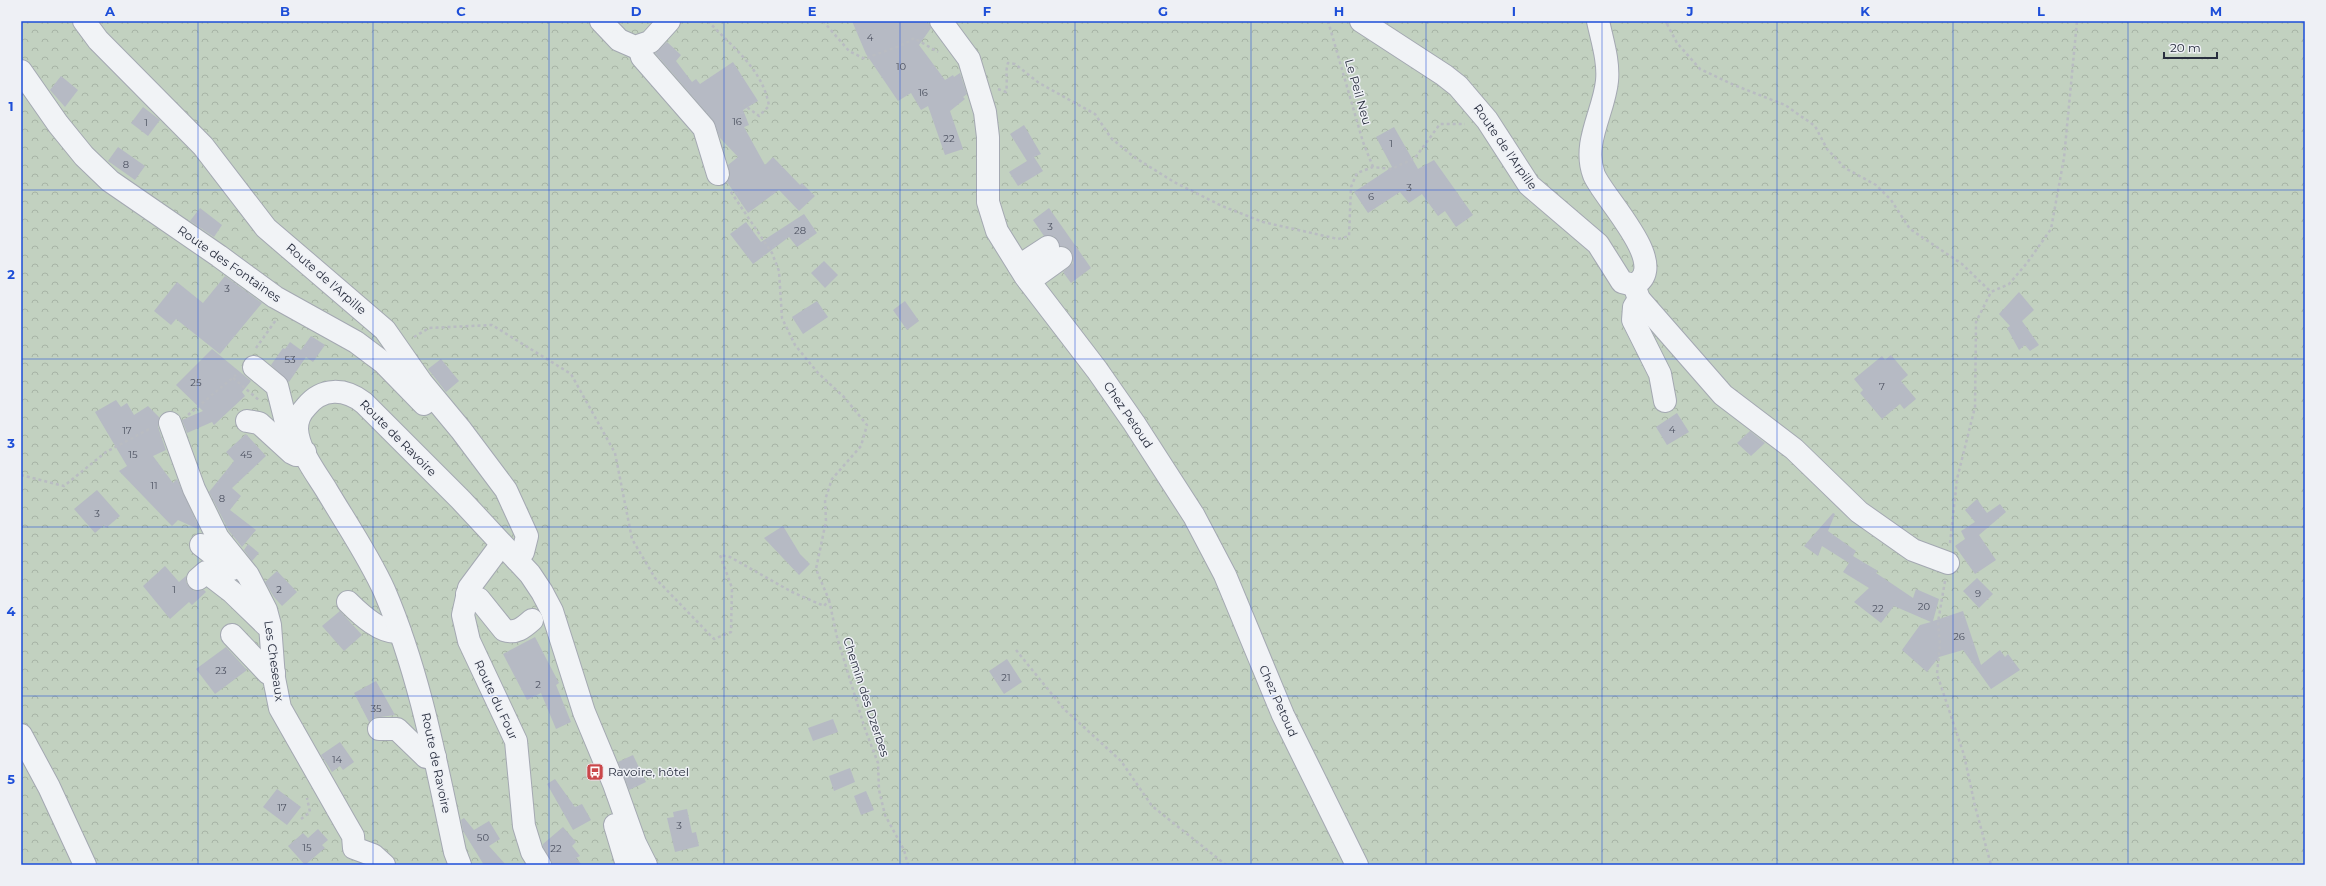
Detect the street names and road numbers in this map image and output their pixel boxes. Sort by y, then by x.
street label: Le Peil Neu [1342,57,1375,126]
street label: Route de l'Arpille [1470,101,1541,193]
street label: Route des Fontaines [175,222,284,305]
street label: Route de l'Arpille [283,240,369,318]
street label: Chez Petoud [1101,379,1156,451]
street label: Route de Ravoire [357,396,440,479]
street label: Les Cheseaux [261,619,288,703]
street label: Chemin des Dzerbes [840,635,893,759]
street label: Route du Four [471,657,522,742]
street label: Chez Petoud [1256,662,1301,739]
street label: Route de Ravoire [419,711,454,815]

